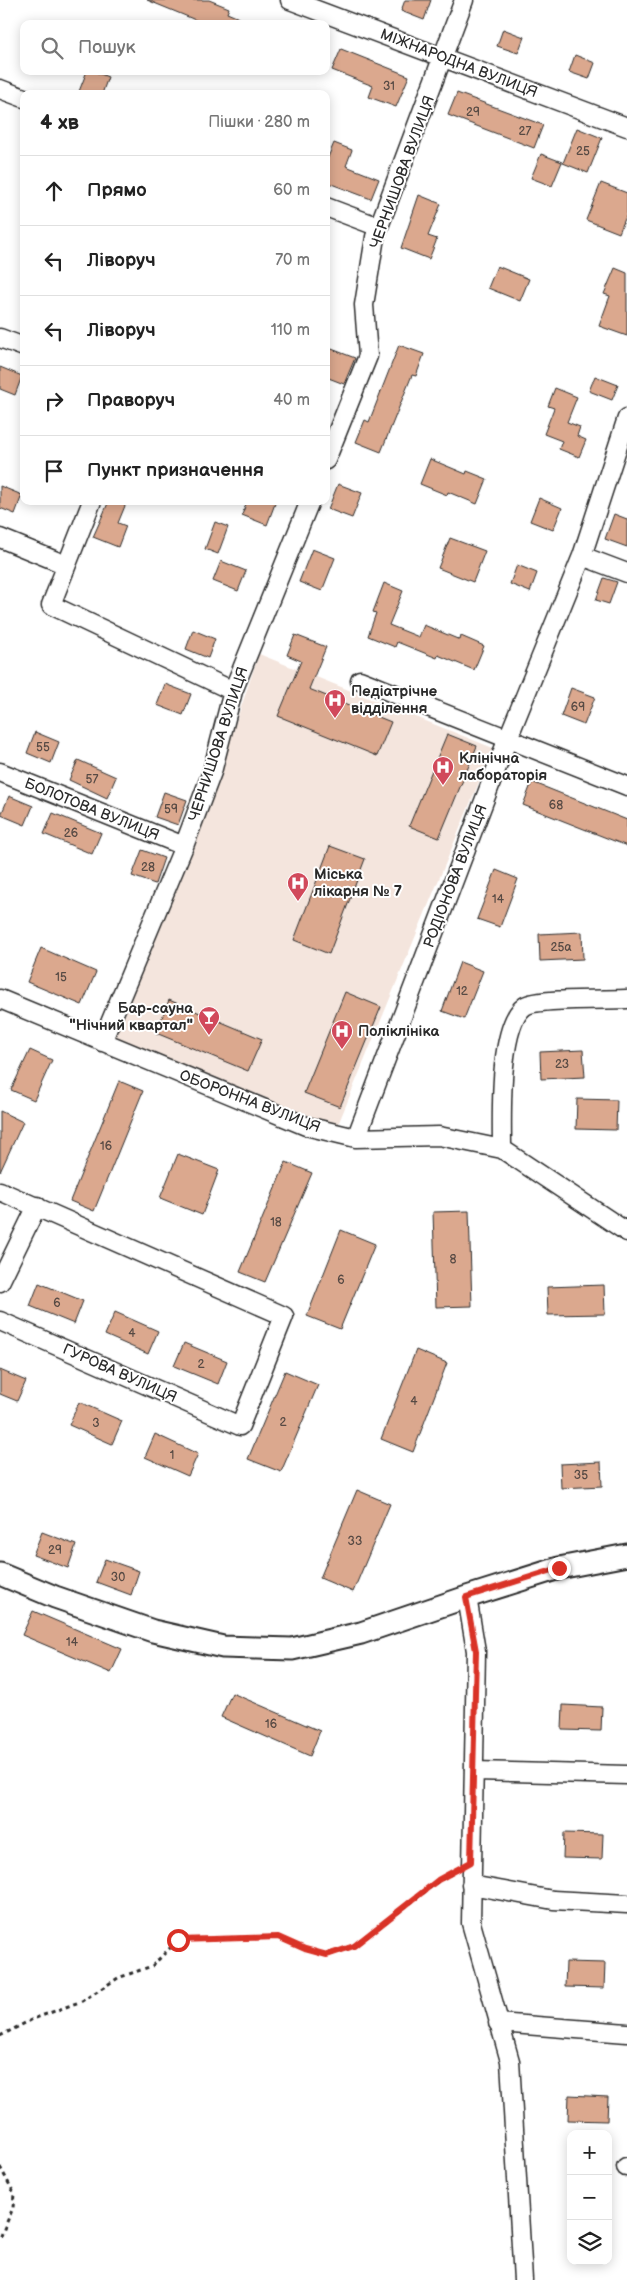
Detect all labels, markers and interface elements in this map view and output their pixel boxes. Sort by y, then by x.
search box [20,20,330,75]
street label: МІЖНАРОДНА ВУЛИЦЯ [378,25,540,102]
icon: search [38,34,66,62]
text: Пошук [78,36,136,59]
house number: 31 [383,79,395,94]
street label: ЧЕРНИШОВА ВУЛИЦЯ [366,93,439,251]
house number: 29 [466,105,480,120]
text: 4 хв [40,110,79,135]
text: Пішки · 280 m [208,113,310,132]
house number: 27 [519,124,532,139]
house number: 25 [576,144,590,159]
icon: ahead [40,177,68,205]
text: Прямо [87,179,147,202]
text: 60 m [273,181,310,200]
icon: left [40,247,68,275]
text: Ліворуч [87,249,156,272]
text: 70 m [275,251,310,270]
icon: left [40,317,68,345]
text: Ліворуч [87,319,156,342]
text: 110 m [271,321,310,340]
icon: right [40,387,68,415]
text: Праворуч [87,389,175,412]
text: 40 m [273,391,310,410]
icon: arrive [40,457,68,485]
text: Пункт призначення [87,459,264,482]
street label: ЧЕРНИШОВА ВУЛИЦЯ [185,664,252,824]
place label: Педіатрічне відділення [351,682,437,718]
hospital icon: Педіатрічне відділення [323,688,347,719]
house number: 69 [571,700,585,715]
house number: 55 [36,740,50,755]
place label: Клінічна лабораторія [458,749,547,785]
hospital icon: Клінічна лабораторія [431,755,455,786]
house number: 57 [86,772,98,787]
street label: БОЛОТОВА ВУЛИЦЯ [22,774,162,845]
house number: 68 [549,798,563,813]
house number: 59 [164,802,178,817]
street label: РОДІОНОВА ВУЛИЦЯ [419,802,492,951]
house number: 26 [64,826,78,841]
house number: 28 [141,860,155,875]
place label: Міська лікарня № 7 [313,865,402,901]
hospital icon: Міська лікарня № 7 [286,871,310,902]
house number: 14 [492,892,505,907]
house number: 25а [550,940,572,955]
house number: 15 [55,970,67,985]
house number: 12 [456,984,468,999]
place label: Бар-сауна "Нічний квартал" [69,999,193,1035]
bar icon: Бар-сауна "Нічний квартал" [197,1005,221,1036]
hospital icon: Поліклініка [330,1019,354,1050]
place label: Поліклініка [358,1022,439,1041]
house number: 23 [555,1057,569,1072]
street label: ОБОРОННА ВУЛИЦЯ [177,1066,323,1137]
house number: 16 [100,1139,112,1154]
house number: 18 [270,1215,282,1230]
house number: 8 [450,1252,457,1267]
house number: 6 [337,1273,345,1288]
house number: 6 [53,1296,61,1311]
house number: 4 [128,1326,136,1341]
street label: ГУРОВА ВУЛИЦЯ [60,1340,180,1407]
house number: 2 [197,1357,205,1372]
house number: 4 [410,1394,418,1409]
house number: 2 [279,1415,287,1430]
house number: 3 [92,1416,100,1431]
house number: 1 [170,1448,174,1463]
house number: 35 [574,1468,588,1483]
house number: 33 [348,1534,362,1549]
house number: 29 [48,1543,62,1558]
route end [548,1557,571,1580]
house number: 30 [111,1570,125,1585]
house number: 14 [66,1635,79,1650]
house number: 16 [265,1717,277,1732]
route start [167,1929,190,1952]
map controls [567,2130,612,2265]
button: + [567,2130,612,2175]
button: − [567,2175,612,2220]
button: layers [567,2220,612,2265]

